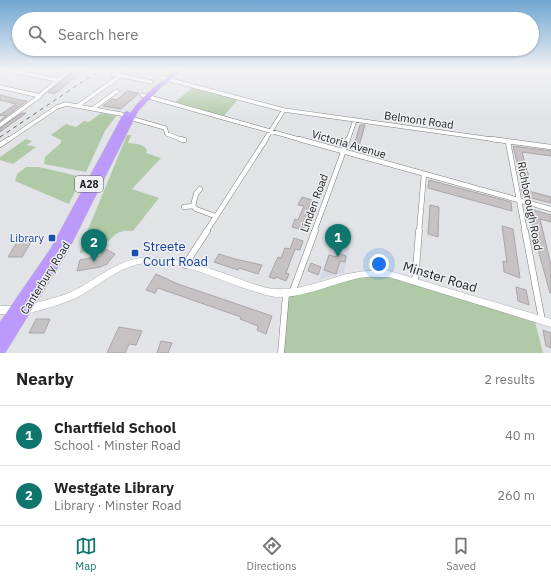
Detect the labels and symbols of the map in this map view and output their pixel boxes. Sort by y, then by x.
street label: Belmont Road [383,108,455,132]
street label: Victoria Avenue [310,127,388,161]
street label: Richborough Road [514,160,546,252]
street label: Linden Road [297,172,331,234]
road number: A28 [75,176,103,192]
pin: 1 [325,224,351,257]
pin: 2 [81,229,107,262]
place label: Library [10,231,44,245]
marker: Library [47,233,57,243]
place label: Streete Court Road [143,238,208,270]
street label: Canterbury Road [17,239,73,317]
marker: Streete Court Road [130,248,140,258]
your location [369,254,389,274]
street label: Minster Road [401,258,479,296]

